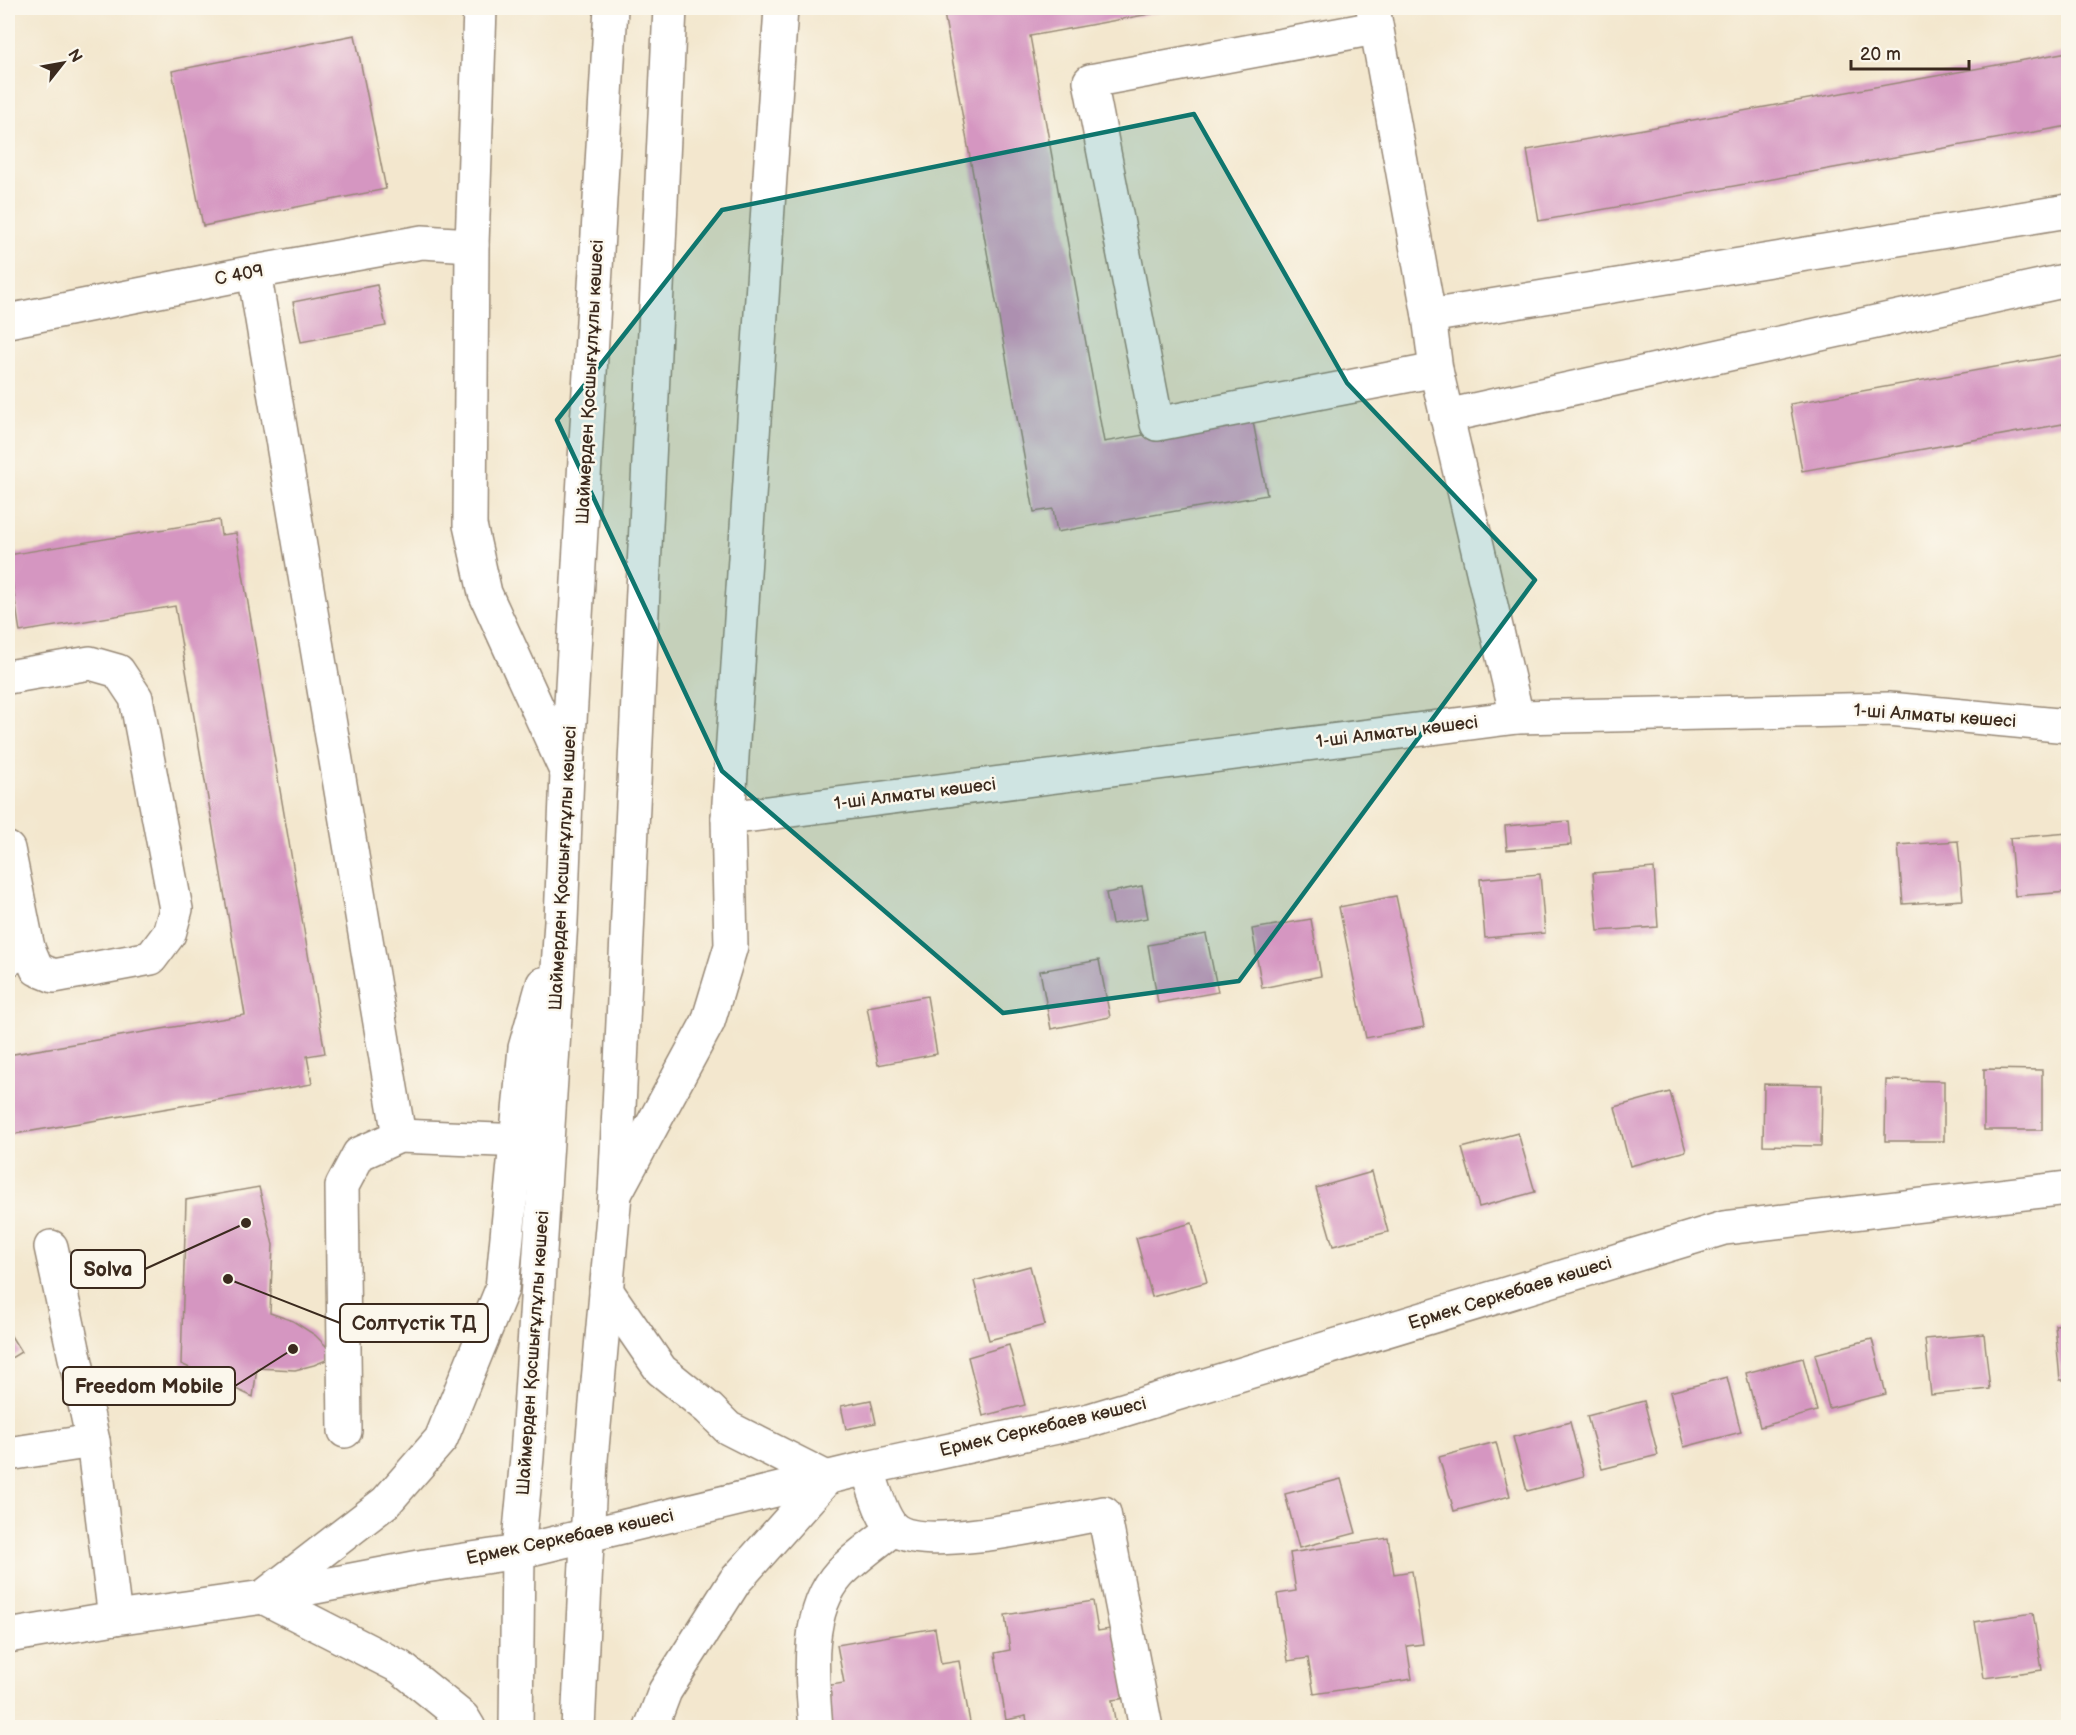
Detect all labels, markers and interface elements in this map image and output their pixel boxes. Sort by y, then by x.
north arrow [33,33,93,93]
scale bar [1851,33,1970,71]
text: 20 m [1860,44,1901,65]
text: N [63,46,86,66]
street label: Шаймерден Қосшығұлұлы көшесі [572,239,608,525]
street label: С 409 [213,260,265,290]
street label: 1-ші Алматы көшесі [1853,700,2017,732]
street label: 1-ші Алматы көшесі [1315,712,1479,752]
street label: Шаймерден Қосшығұлұлы көшесі [545,725,581,1011]
street label: 1-ші Алматы көшесі [833,774,997,814]
street label: Шаймерден Қосшығұлұлы көшесі [513,1210,553,1496]
callout: Solva [71,1250,145,1288]
street label: Ермек Серкебаев көшесі [1406,1252,1614,1334]
text: Solva [83,1258,133,1282]
callout: Солтүстік ТД [340,1304,488,1342]
text: Солтүстік ТД [352,1312,476,1336]
callout: Freedom Mobile [63,1367,235,1405]
text: Freedom Mobile [75,1375,223,1399]
street label: Ермек Серкебаев көшесі [938,1393,1148,1461]
street label: Ермек Серкебаев көшесі [464,1505,676,1569]

